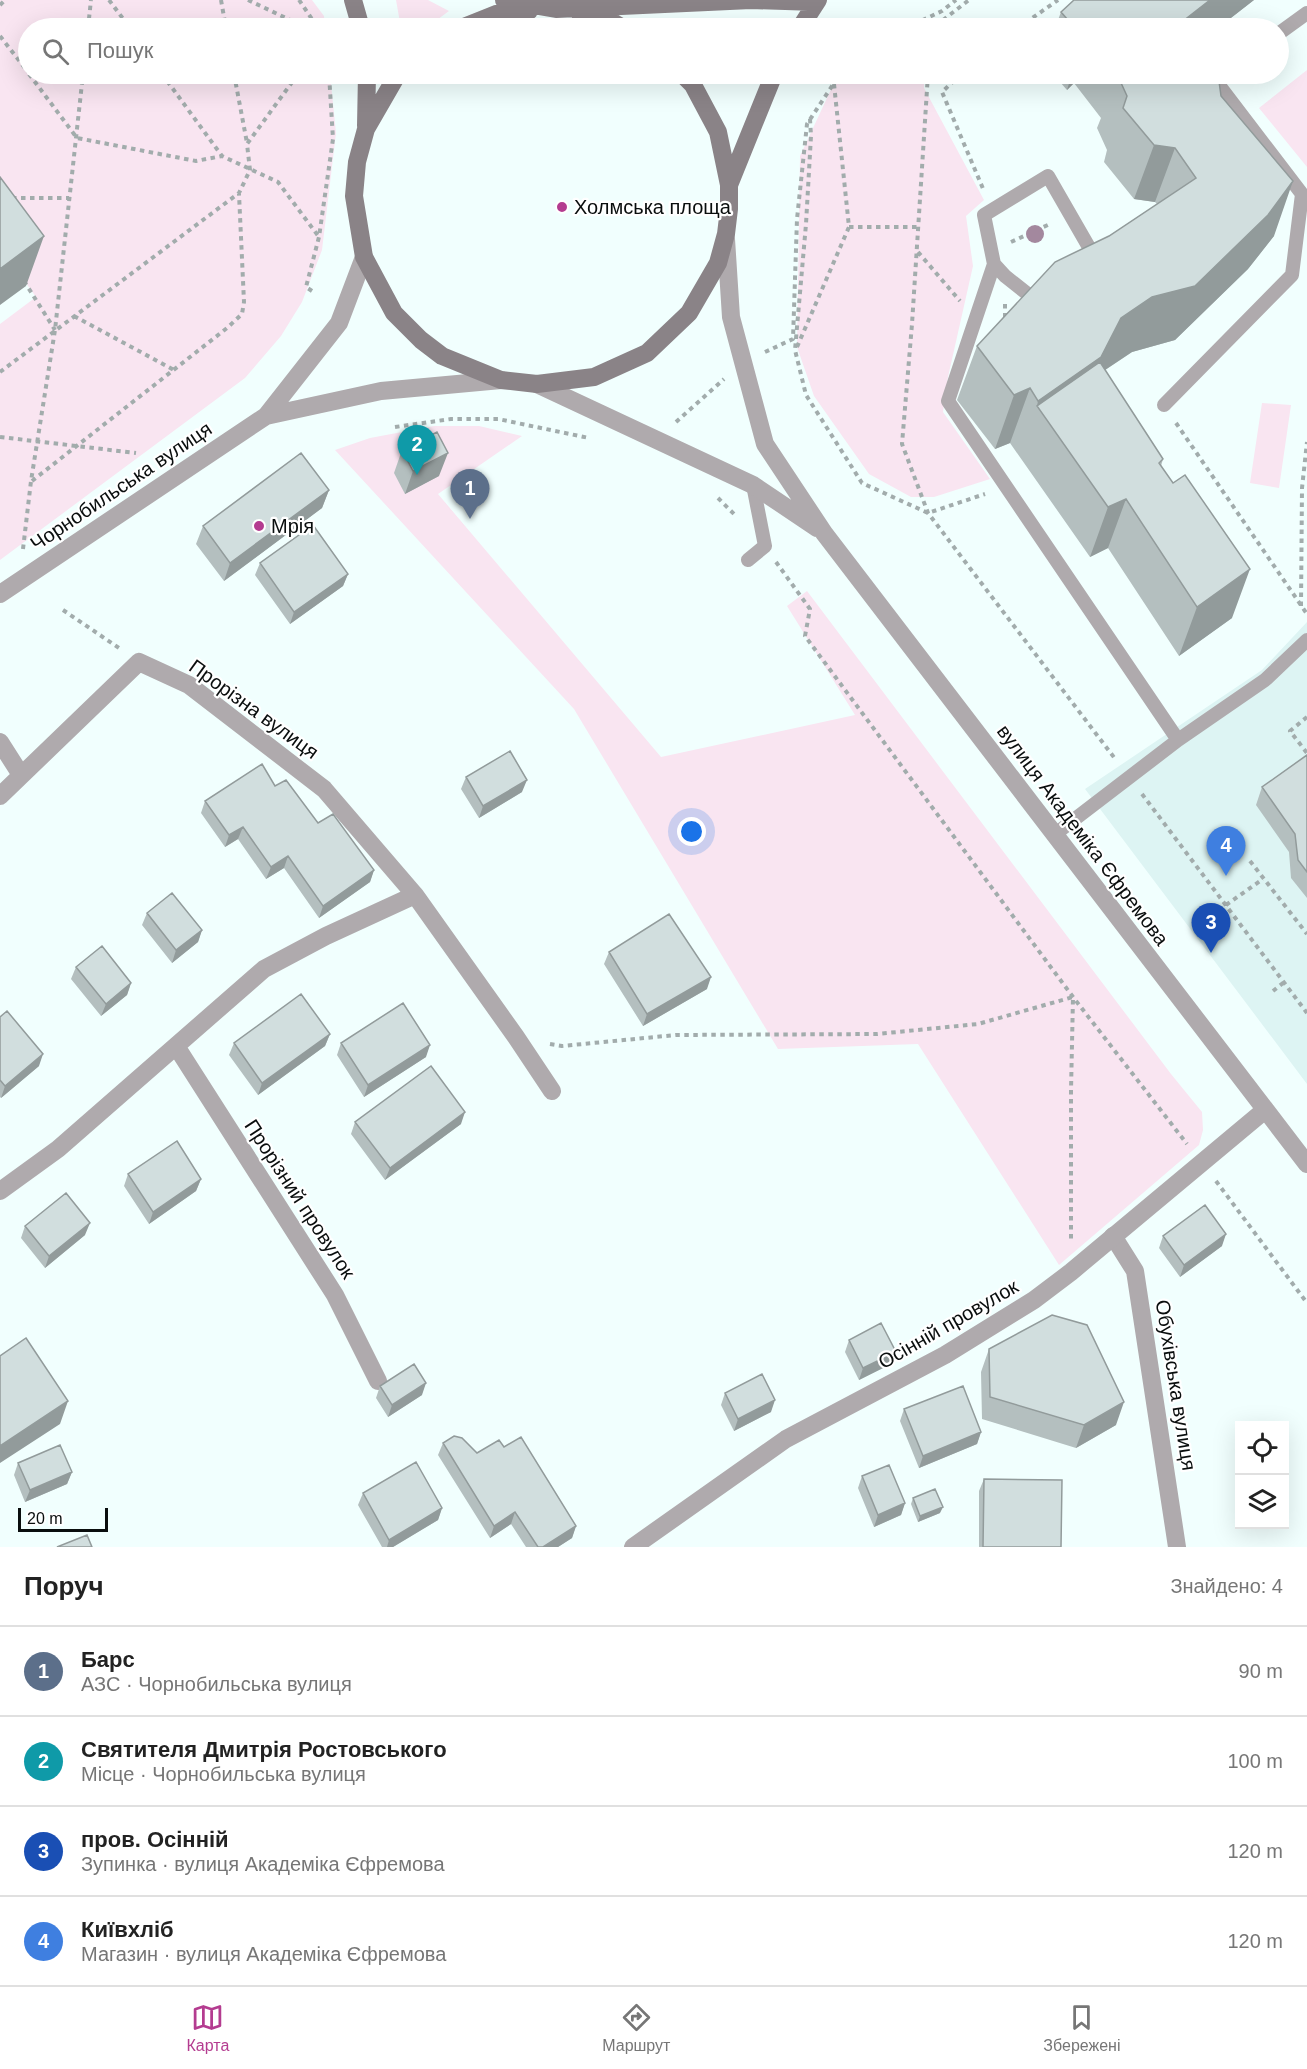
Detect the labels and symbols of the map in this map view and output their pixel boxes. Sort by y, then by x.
place label: Холмська площа [574,196,732,218]
marker: Холмська площа [555,200,569,214]
street label: Чорнобильська вулиця [26,417,216,555]
pin: 2 [398,426,436,475]
pin: 1 [450,470,490,519]
place label: Мрія [271,515,314,537]
marker: Мрія [252,519,266,533]
street label: Прорізна вулиця [185,655,323,763]
street label: вулиця Академіка Єфремова [993,720,1174,950]
your location [677,817,706,846]
pin: 4 [1206,826,1246,876]
pin: 3 [1192,904,1230,953]
street label: Прорізний провулок [240,1115,360,1283]
street label: Осінній провулок [874,1275,1022,1373]
street label: Обухівська вулиця [1152,1298,1200,1472]
scale bar [18,1505,108,1532]

